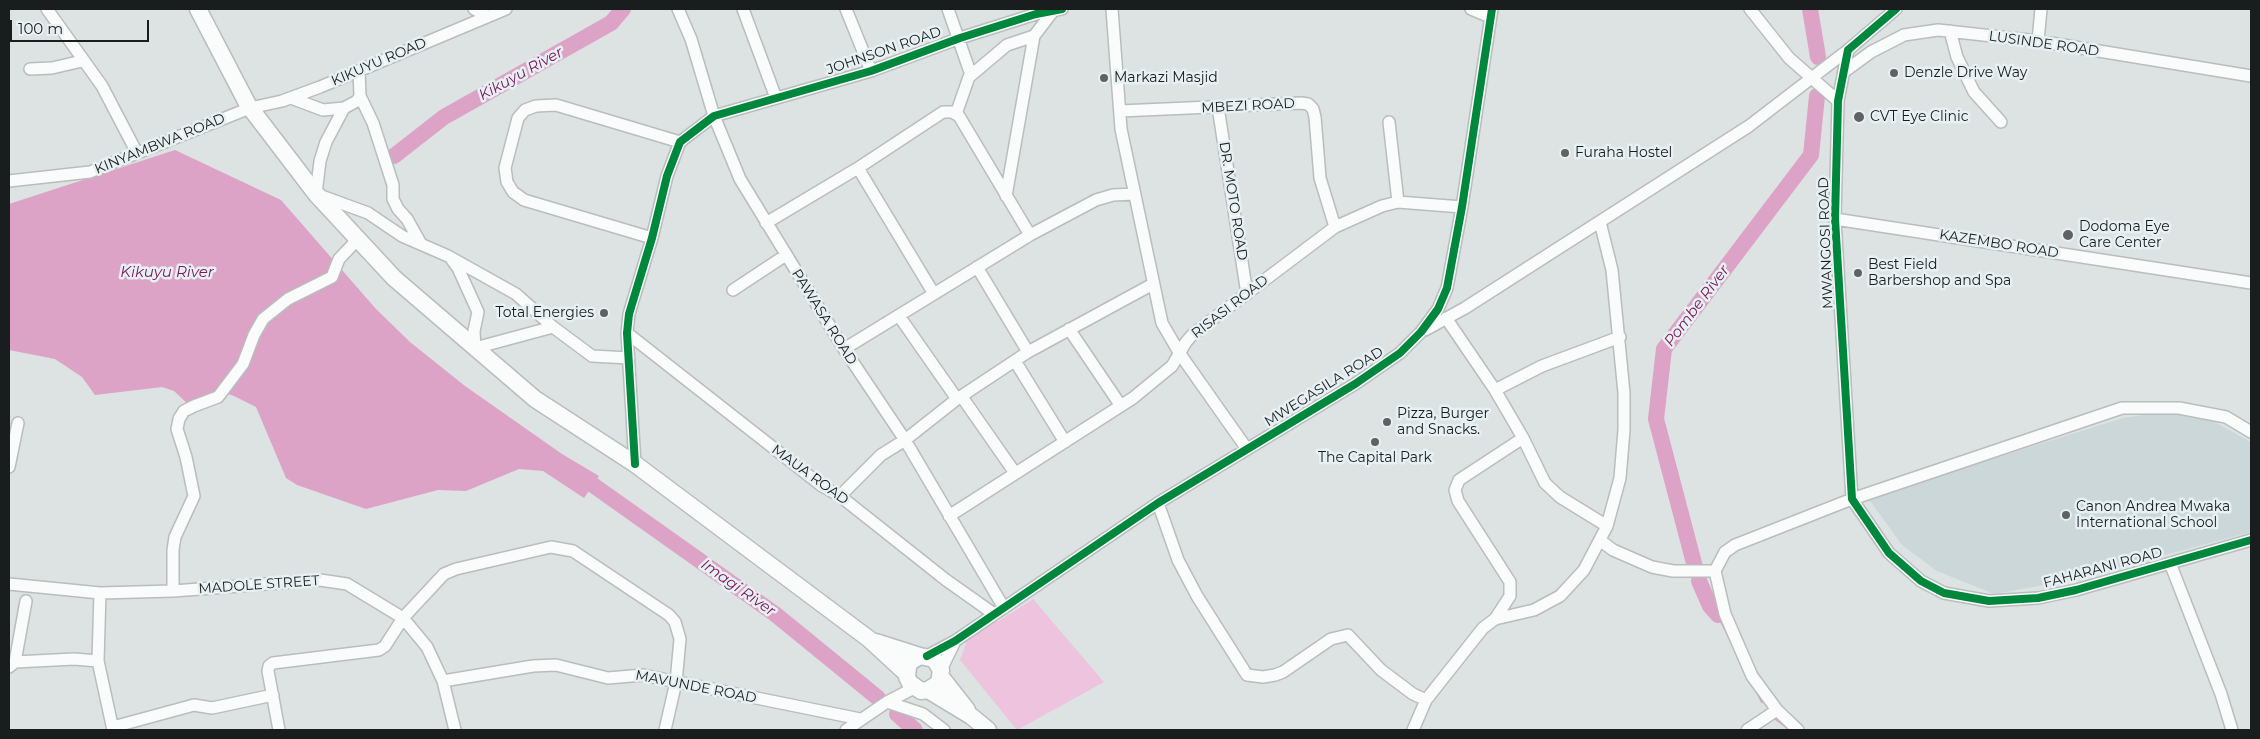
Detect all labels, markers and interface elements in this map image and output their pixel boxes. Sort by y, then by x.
scale bar [12,10,151,42]
text: 100 m [18,19,63,38]
street label: JOHNSON ROAD [824,23,944,79]
street label: LUSINDE ROAD [1988,28,2100,60]
street label: KIKUYU ROAD [329,34,429,90]
water label: Kikuyu River [476,43,566,105]
place label: Denzle Drive Way [1904,65,2027,81]
marker: Denzle Drive Way [1888,67,1900,79]
place label: Markazi Masjid [1114,70,1218,86]
marker: Markazi Masjid [1098,72,1110,84]
street label: MBEZI ROAD [1201,95,1295,117]
place label: CVT Eye Clinic [1870,109,1969,125]
street label: KINYAMBWA ROAD [92,110,228,178]
marker: CVT Eye Clinic [1852,110,1866,124]
street label: DR. MOTO ROAD [1215,140,1251,262]
place label: Furaha Hostel [1575,145,1672,161]
marker: Furaha Hostel [1559,147,1571,159]
street label: MWANGOSI ROAD [1815,177,1837,309]
place label: Dodoma Eye Care Center [2079,219,2170,252]
street label: KAZEMBO ROAD [1938,226,2060,262]
marker: Dodoma Eye Care Center [2061,228,2075,242]
place label: Best Field Barbershop and Spa [1868,257,2011,290]
water label: Pombe River [1661,262,1733,350]
water label: Kikuyu River [120,264,214,282]
street label: PAWASA ROAD [788,266,860,368]
marker: Best Field Barbershop and Spa [1852,267,1864,279]
street label: RISASI ROAD [1188,272,1272,342]
place label: Total Energies [495,305,594,321]
marker: Total Energies [598,307,610,319]
street label: MWEGASILA ROAD [1262,344,1386,430]
place label: Pizza, Burger and Snacks. [1397,406,1489,438]
marker: Pizza, Burger and Snacks. [1381,416,1393,428]
marker: The Capital Park [1369,436,1381,448]
street label: MAUA ROAD [768,441,852,509]
place label: The Capital Park [1318,450,1432,466]
place label: Canon Andrea Mwaka International School [2076,499,2230,532]
marker: Canon Andrea Mwaka International School [2060,509,2072,521]
street label: FAHARANI ROAD [2042,544,2164,592]
water label: Imagi River [697,556,779,620]
street label: MADOLE STREET [198,572,320,598]
street label: MAVUNDE ROAD [634,667,758,707]

